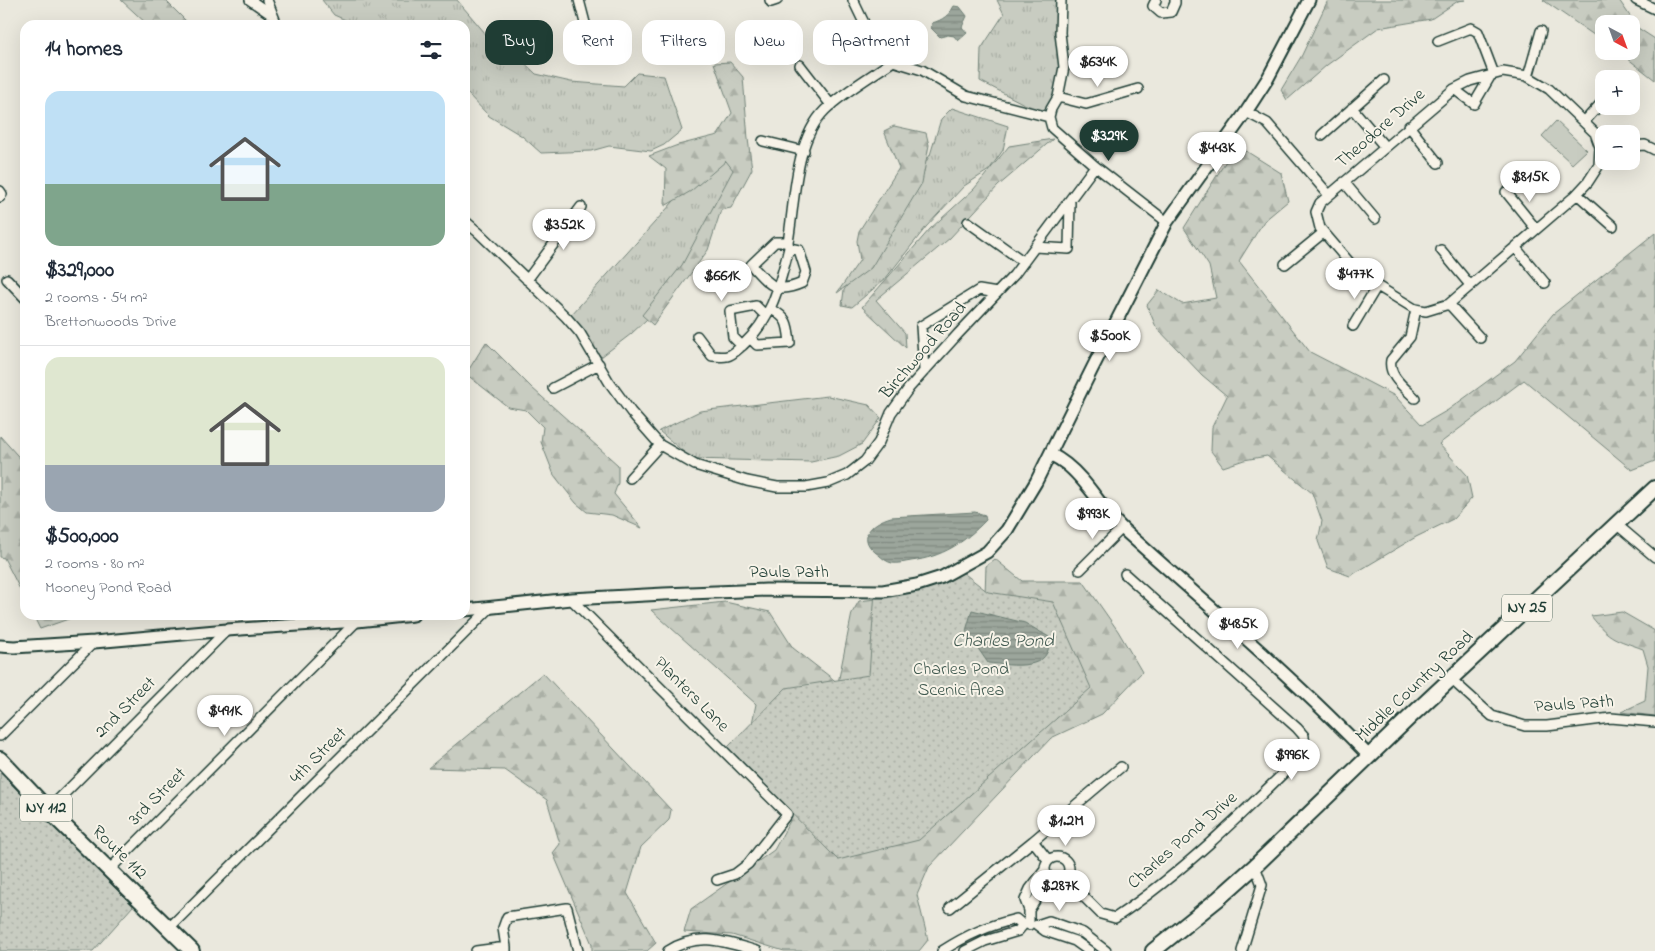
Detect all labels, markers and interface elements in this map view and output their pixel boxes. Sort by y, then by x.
north arrow [1595,15,1640,60]
map controls [1595,15,1640,170]
chip: Buy [485,20,553,65]
chip: Rent [563,20,632,65]
chip: Filters [642,20,725,65]
chip: New [735,20,803,65]
chip: Apartment [813,20,928,65]
text: 14 homes [45,35,123,65]
icon: filters [417,36,445,64]
pin: $634K [1063,46,1133,88]
text: $634K [1079,50,1117,74]
button: + [1595,70,1640,115]
street label: Theodore Drive [1330,82,1432,175]
pin: $329K [1074,120,1144,162]
icon: home [200,124,290,214]
text: $329K [1091,124,1127,148]
button: − [1595,125,1640,170]
pin: $443K [1182,132,1252,174]
text: $443K [1198,136,1236,160]
pin: $815K [1495,160,1565,203]
text: $815K [1511,165,1549,189]
pin: $352K [529,208,599,251]
text: $352K [543,213,585,237]
text: $329,000 [45,256,114,286]
pin: $477K [1320,258,1390,300]
pin: $661K [687,260,757,302]
text: $477K [1336,262,1374,286]
text: $661K [704,264,740,288]
text: 2 rooms · 54 m² [45,286,147,310]
street label: Birchwood Road [874,297,974,406]
text: Brettonwoods Drive [45,310,176,334]
pin: $500K [1075,320,1145,362]
text: $500K [1090,324,1130,348]
icon: home [200,389,290,479]
pin: $993K [1058,498,1128,540]
text: $993K [1076,502,1110,526]
text: $500,000 [45,522,119,552]
text: 2 rooms · 80 m² [45,552,145,576]
street label: Pauls Path [749,560,829,586]
text: Mooney Pond Road [45,576,172,600]
road number: NY 25 [1502,594,1552,622]
pin: $485K [1203,608,1273,650]
text: $485K [1218,612,1258,636]
street label: Middle Country Road [1350,625,1480,749]
water label: Charles Pond [952,628,1055,655]
street label: Planters Lane [647,651,735,739]
park label: Charles Pond Scenic Area [913,657,1009,704]
street label: 2nd Street [89,671,163,745]
street label: Pauls Path [1533,689,1615,721]
pin: $491K [190,694,260,737]
text: $491K [208,699,242,723]
street label: 4th Street [284,721,354,791]
pin: $996K [1257,738,1327,781]
text: $996K [1275,743,1309,767]
street label: 3rd Street [123,762,193,832]
street label: Charles Pond Drive [1122,785,1244,896]
road number: NY 112 [20,794,72,821]
pin: $1.2M [1031,804,1101,847]
text: $1.2M [1048,809,1084,833]
street label: Route 112 [85,820,153,886]
pin: $287K [1025,870,1095,912]
text: $287K [1041,874,1079,898]

